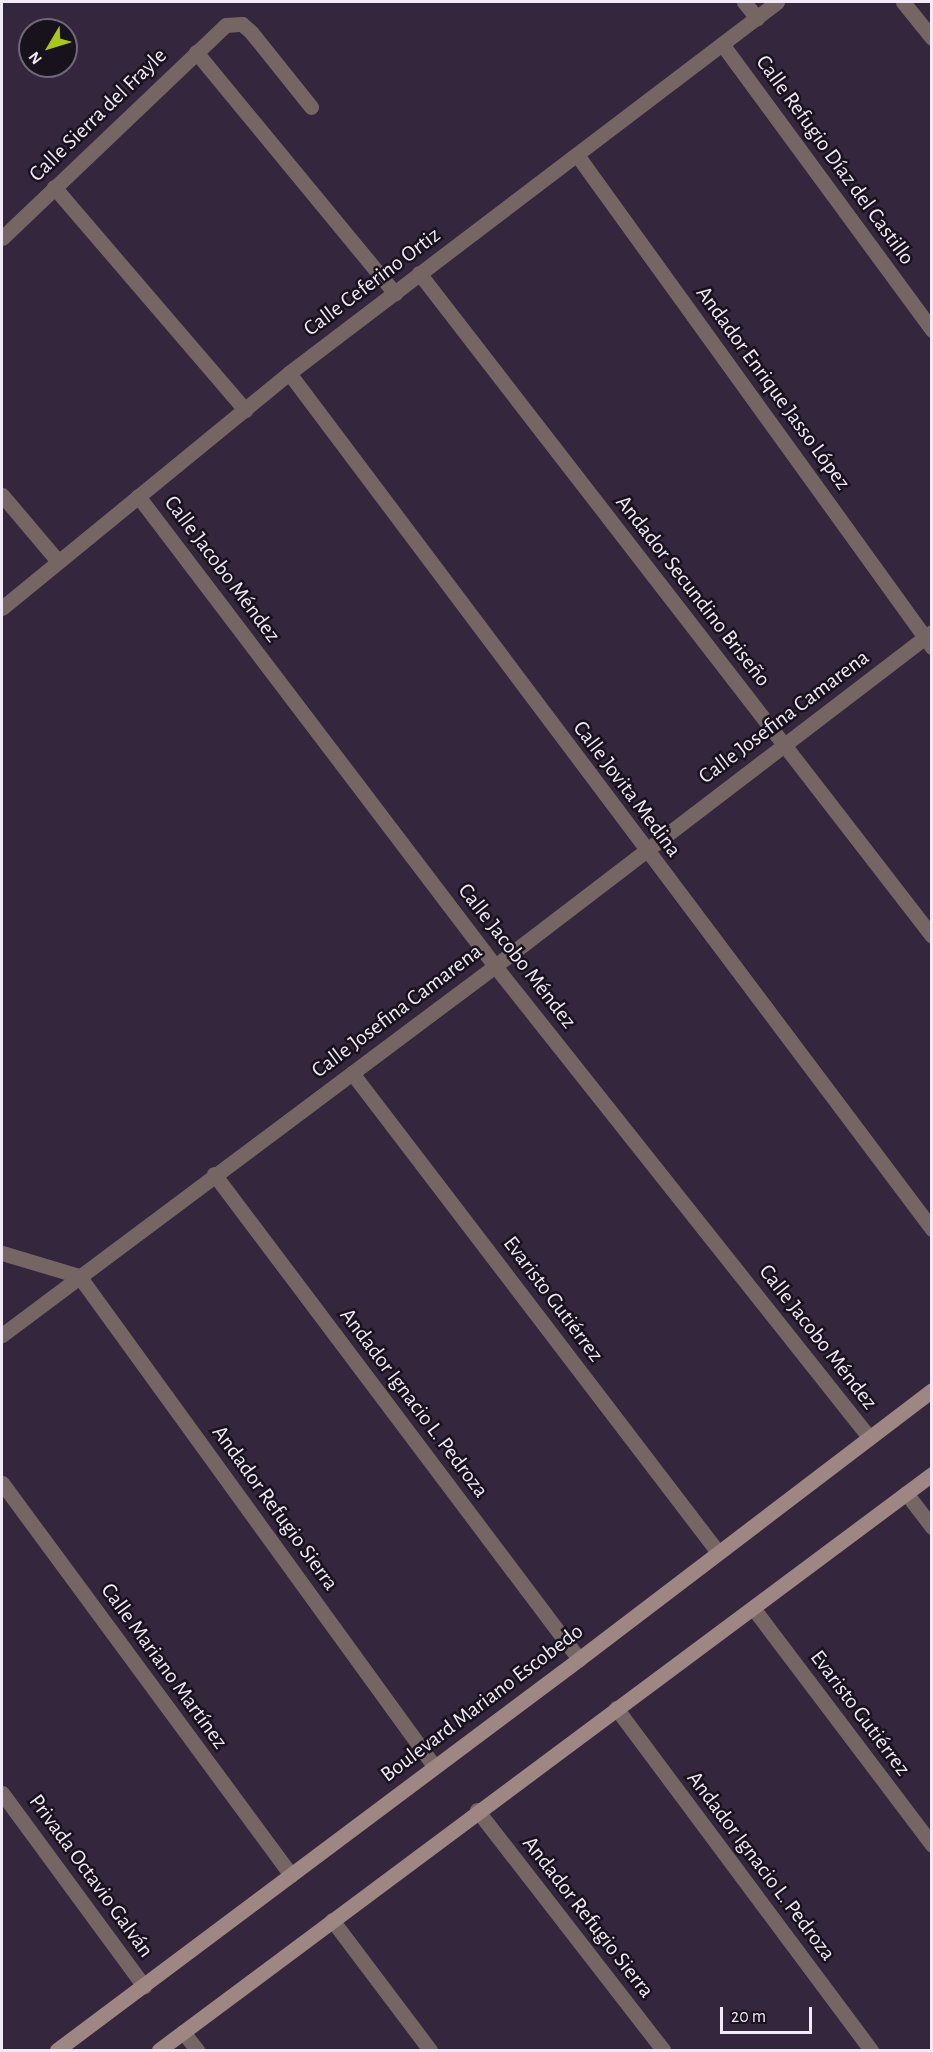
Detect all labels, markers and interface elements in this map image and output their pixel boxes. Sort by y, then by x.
north arrow [18,18,78,78]
street label: Calle Sierra del Frayle [24,43,172,187]
text: N [26,49,45,67]
street label: Calle Refugio Díaz del Castillo [750,50,920,270]
street label: Calle Ceferino Ortiz [298,222,446,342]
street label: Andador Enrique Jasso López [690,281,856,495]
street label: Calle Jacobo Méndez [158,490,286,648]
street label: Andador Secundino Briseño [610,490,776,692]
street label: Calle Josefina Camarena [694,644,874,790]
street label: Calle Jovita Medina [567,716,687,862]
street label: Calle Jacobo Méndez [452,878,582,1034]
street label: Calle Josefina Camarena [307,938,487,1084]
street label: Evaristo Gutiérrez [497,1231,609,1367]
street label: Calle Jacobo Méndez [753,1259,883,1415]
street label: Andador Ignacio L. Pedroza [334,1303,494,1503]
street label: Andador Refugio Sierra [206,1420,344,1596]
street label: Calle Mariano Martínez [95,1578,233,1754]
street label: Boulevard Mariano Escobedo [375,1618,589,1788]
street label: Evaristo Gutiérrez [804,1645,916,1781]
street label: Andador Ignacio L. Pedroza [681,1766,841,1966]
street label: Privada Octavio Galván [23,1789,159,1963]
street label: Andador Refugio Sierra [517,1831,659,2003]
scale bar [723,1995,814,2033]
text: 20 m [731,2008,766,2026]

